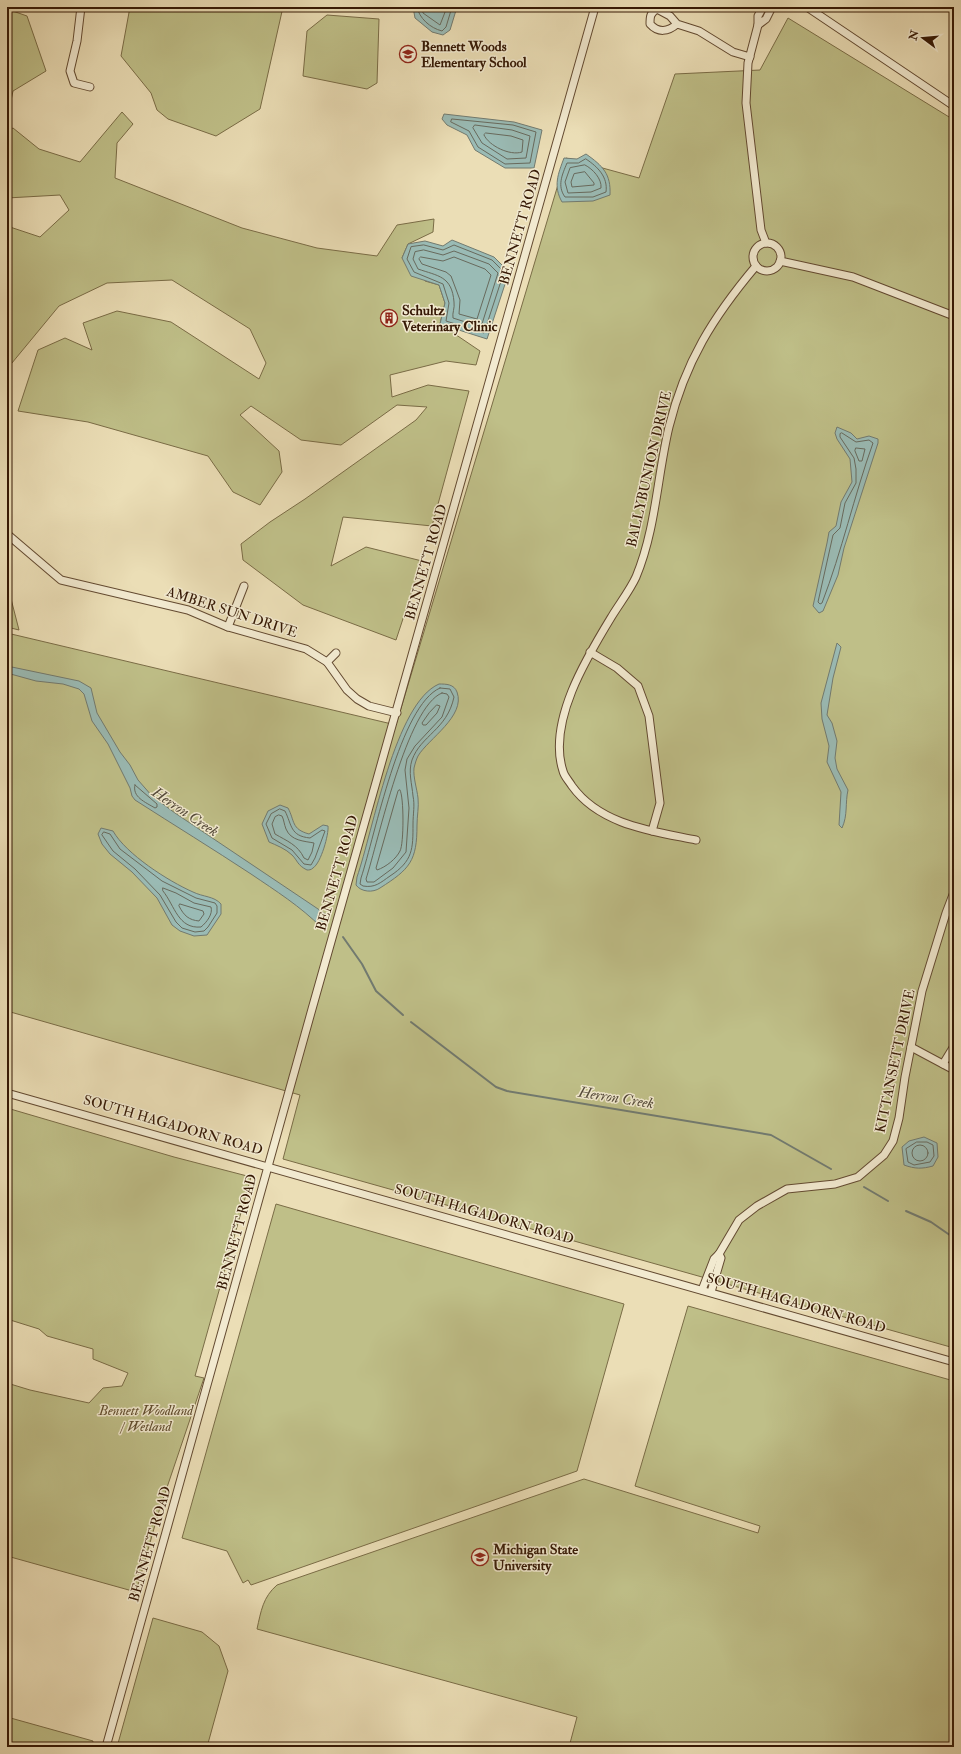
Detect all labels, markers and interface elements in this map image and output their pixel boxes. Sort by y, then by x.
north arrow [903,18,943,58]
text: N [906,28,922,43]
place label: Bennett Woods Elementary School [421,38,527,72]
school or university icon: Bennett Woods Elementary School [398,44,418,64]
street label: BENNETT ROAD [495,167,545,287]
place label: Schultz Veterinary Clinic [401,302,498,336]
building icon: Schultz Veterinary Clinic [379,308,399,328]
street label: BALLYBUNION DRIVE [623,389,675,549]
street label: BENNETT ROAD [401,502,451,622]
street label: AMBER SUN DRIVE [164,583,300,641]
water label: Herron Creek [147,782,222,841]
street label: BENNETT ROAD [312,813,362,933]
street label: KITTANSETT DRIVE [871,988,919,1134]
water label: Herron Creek [576,1083,655,1113]
street label: SOUTH HAGADORN ROAD [81,1091,265,1159]
street label: BENNETT ROAD [213,1172,261,1292]
street label: SOUTH HAGADORN ROAD [392,1180,576,1248]
street label: SOUTH HAGADORN ROAD [704,1269,888,1337]
park label: Bennett Woodland / Wetland [98,1402,194,1435]
street label: BENNETT ROAD [125,1484,175,1604]
place label: Michigan State University [492,1541,578,1575]
school or university icon: Michigan State University [470,1547,490,1567]

